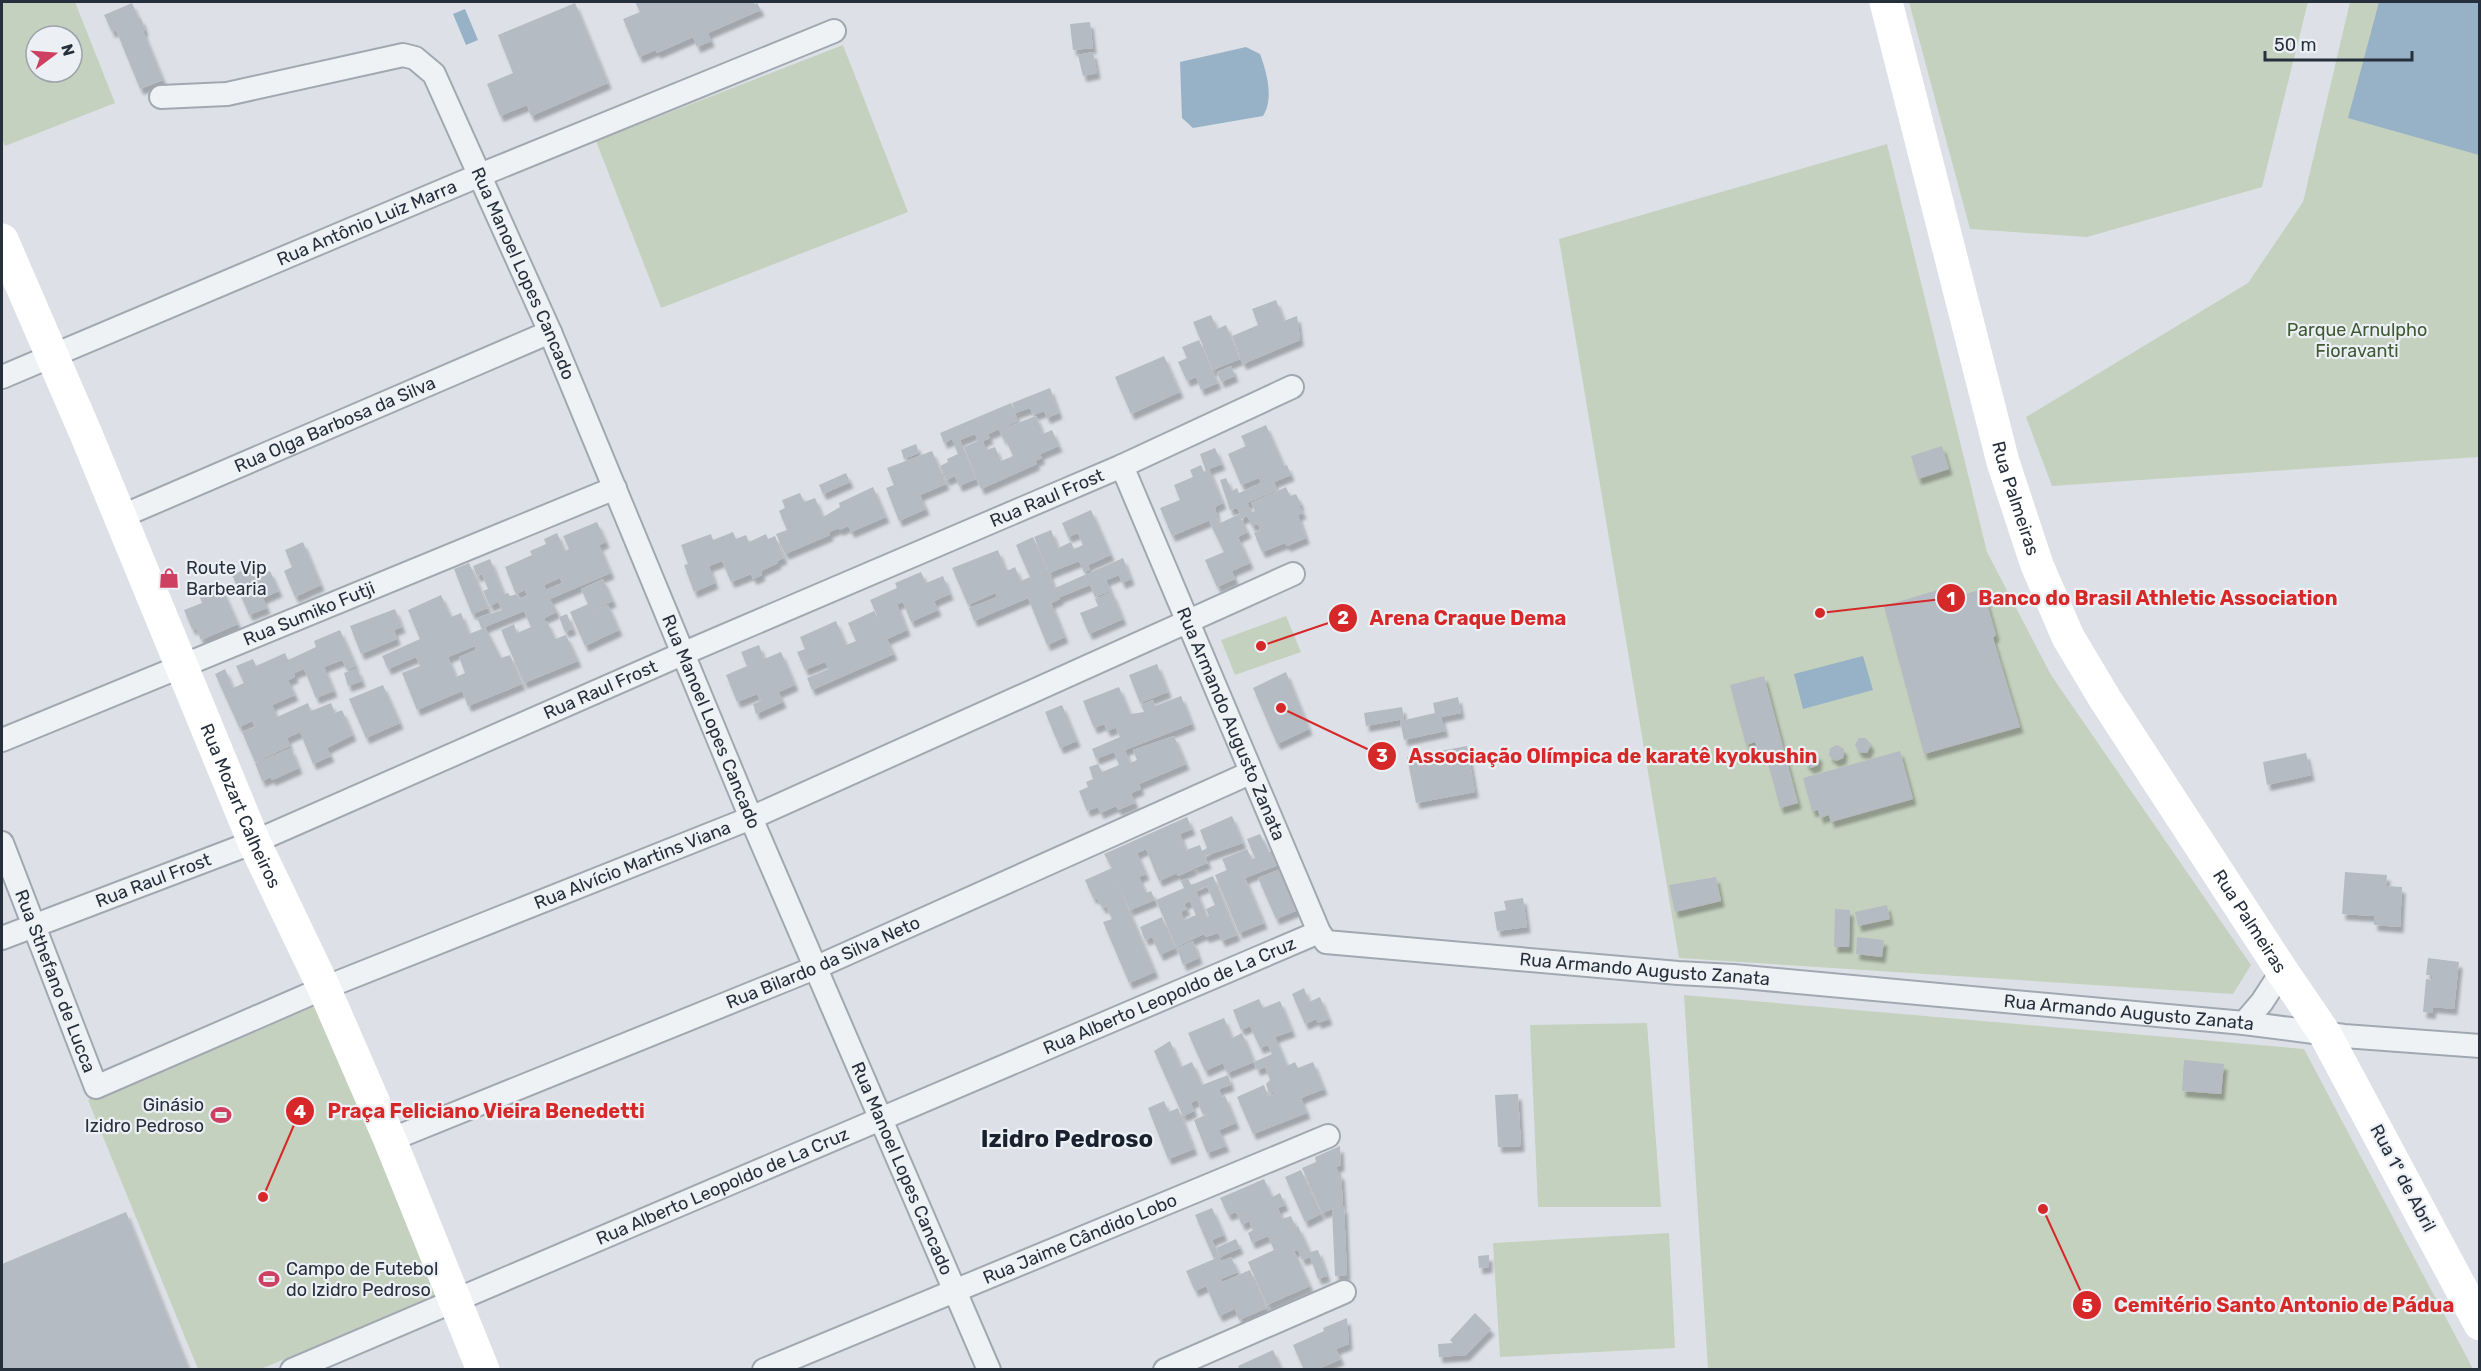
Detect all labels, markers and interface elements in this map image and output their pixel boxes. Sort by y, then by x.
north arrow [24,24,84,84]
scale bar [2265,24,2412,62]
text: 50 m [2274,34,2317,56]
text: N [57,42,79,58]
street label: Rua Manoel Lopes Cancado [466,164,579,383]
street label: Rua Antônio Luiz Marra [274,175,460,271]
park label: Parque Arnulpho Fioravanti [2287,319,2427,362]
street label: Rua Olga Barbosa da Silva [231,372,439,477]
street label: Rua Palmeiras [1987,439,2044,558]
street label: Rua Raul Frost [987,464,1107,532]
place label: Route Vip Barbearia [186,557,267,600]
shop icon: Route Vip Barbearia [157,566,181,590]
street label: Rua Sumiko Futji [240,577,378,651]
callout: Banco do Brasil Athletic Association [1936,579,2350,617]
text: Banco do Brasil Athletic Association [1978,586,2338,610]
text: 1 [1947,588,1955,610]
callout: Arena Craque Dema [1328,599,1578,637]
street label: Rua Armando Augusto Zanata [1172,604,1290,844]
text: Arena Craque Dema [1370,606,1566,630]
text: 2 [1337,607,1349,629]
street label: Rua Manoel Lopes Cancado [657,611,765,832]
street label: Rua Raul Frost [540,655,661,724]
street label: Rua Mozart Calheiros [195,720,285,892]
callout: Associação Olímpica de karatê kyokushin [1367,737,1830,775]
text: Associação Olímpica de karatê kyokushin [1409,744,1817,768]
text: 3 [1376,745,1388,767]
street label: Rua Alvício Martins Viana [531,816,734,914]
street label: Rua Raul Frost [93,848,214,912]
street label: Rua Palmeiras [2208,865,2291,977]
street label: Rua Sthefano de Lucca [10,886,100,1076]
street label: Rua Bilardo da Silva Neto [723,911,923,1014]
street label: Rua Alberto Leopoldo de La Cruz [1040,932,1299,1059]
street label: Rua Armando Augusto Zanata [1519,948,1771,990]
street label: Rua Armando Augusto Zanata [2003,990,2255,1035]
street label: Rua Manoel Lopes Cancado [846,1059,958,1278]
callout: Praça Feliciano Vieira Benedetti [285,1092,656,1130]
place label: Ginásio Izidro Pedroso [85,1094,204,1137]
text: Praça Feliciano Vieira Benedetti [327,1099,645,1123]
text: 4 [294,1101,306,1123]
sports icon: Ginásio Izidro Pedroso [209,1103,233,1127]
street label: Rua 1º de Abril [2365,1120,2441,1236]
street label: Rua Alberto Leopoldo de La Cruz [593,1123,852,1250]
district label: Izidro Pedroso [981,1125,1153,1153]
street label: Rua Jaime Cândido Lobo [980,1189,1180,1289]
place label: Campo de Futebol do Izidro Pedroso [286,1258,438,1301]
sports icon: Campo de Futebol do Izidro Pedroso [257,1267,281,1291]
callout: Cemitério Santo Antonio de Pádua [2072,1286,2467,1324]
text: Cemitério Santo Antonio de Pádua [2114,1293,2454,1317]
text: 5 [2081,1295,2093,1317]

